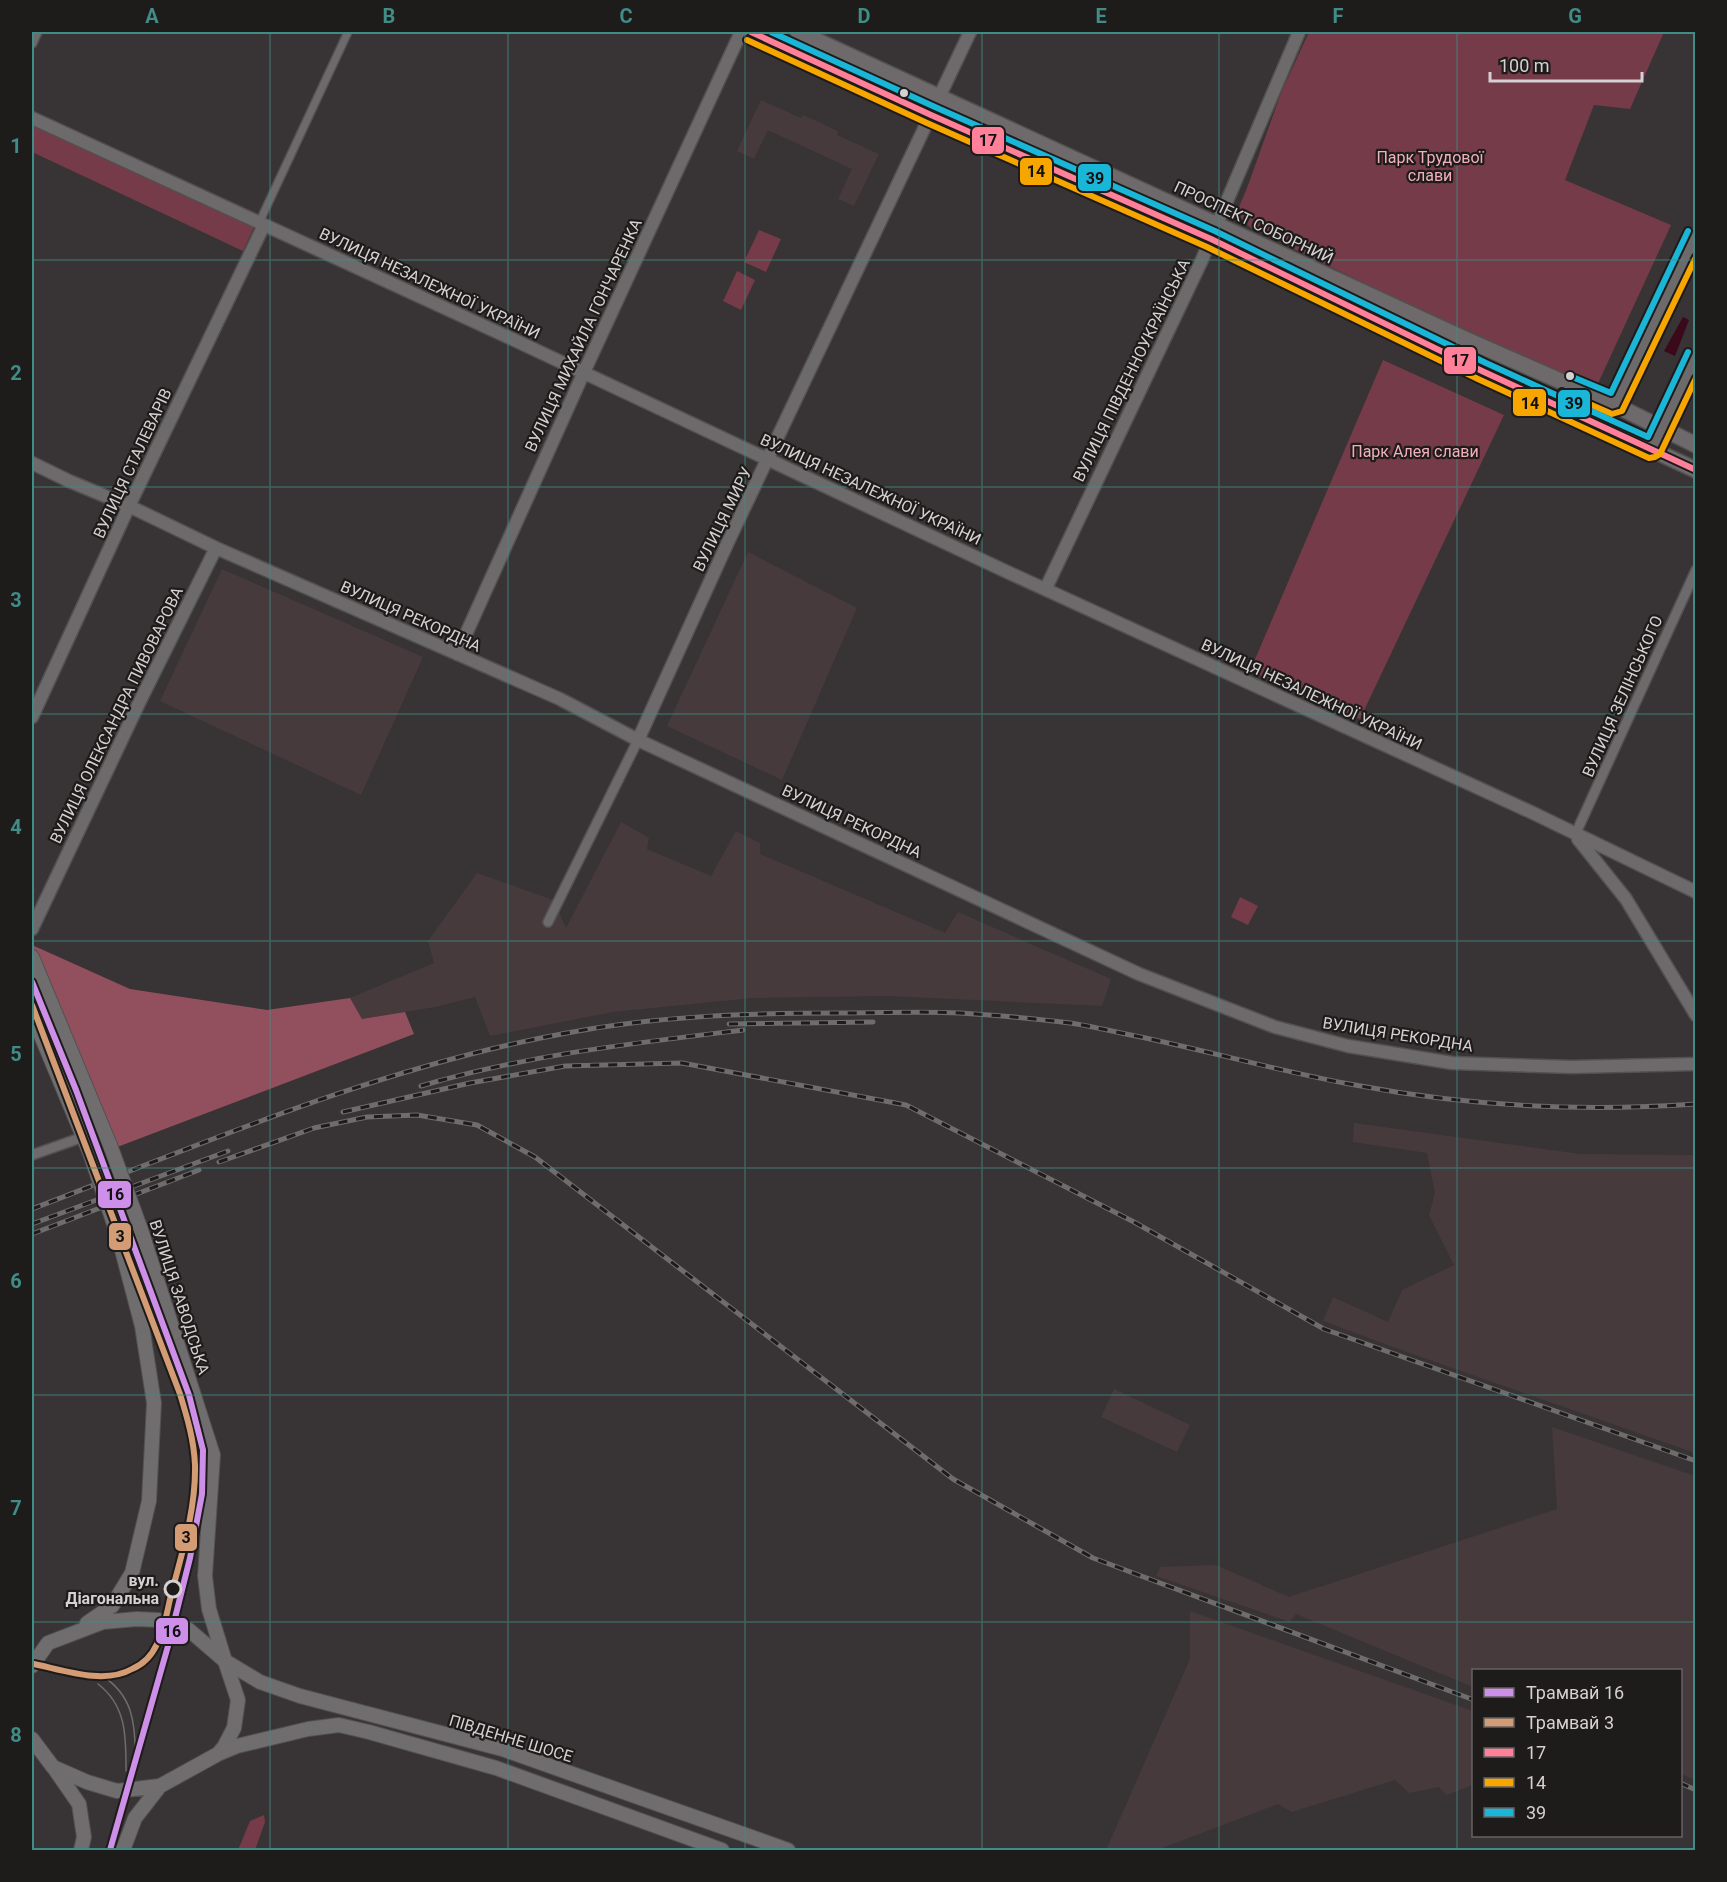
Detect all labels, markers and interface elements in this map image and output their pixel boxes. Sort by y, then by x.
text: A [145,4,159,28]
text: B [383,4,395,28]
text: C [619,4,633,28]
text: D [858,4,871,28]
text: E [1095,4,1107,28]
text: F [1333,4,1344,28]
text: G [1568,4,1582,28]
scale bar [1490,45,1642,83]
text: 100 m [1499,55,1550,76]
unlabelled marker [898,87,910,99]
line badge: 17 [971,126,1005,155]
text: 17 [979,131,997,150]
text: 1 [10,134,22,158]
park label: Парк Трудової слави [1376,148,1485,185]
line badge: 14 [1019,157,1053,186]
text: 14 [1027,162,1045,181]
line badge: 39 [1077,163,1112,192]
text: 39 [1086,169,1104,188]
street label: ПРОСПЕКТ СОБОРНИЙ [1171,177,1337,268]
street label: ВУЛИЦЯ МИХАЙЛА ГОНЧАРЕНКА [521,215,646,455]
street label: ВУЛИЦЯ НЕЗАЛЕЖНОЇ УКРАЇНИ [316,224,543,343]
street label: ВУЛИЦЯ ПІВДЕННОУКРАЇНСЬКА [1069,255,1194,485]
line badge: 17 [1443,346,1477,375]
text: 17 [1451,351,1469,370]
text: 2 [10,361,22,385]
unlabelled marker [1564,370,1576,382]
street label: ВУЛИЦЯ СТАЛЕВАРІВ [89,385,176,541]
line badge: 14 [1512,388,1547,417]
line badge: 39 [1557,389,1591,418]
text: 14 [1521,394,1539,413]
text: 39 [1565,394,1583,413]
street label: ВУЛИЦЯ НЕЗАЛЕЖНОЇ УКРАЇНИ [757,430,984,549]
park label: Парк Алея слави [1351,442,1479,461]
street label: ВУЛИЦЯ МИРУ [689,464,756,574]
street label: ВУЛИЦЯ РЕКОРДНА [338,577,484,656]
street label: ВУЛИЦЯ ОЛЕКСАНДРА ПИВОВАРОВА [46,583,187,847]
text: 3 [10,588,22,612]
street label: ВУЛИЦЯ ЗЕЛІНСЬКОГО [1578,613,1667,780]
street label: ВУЛИЦЯ НЕЗАЛЕЖНОЇ УКРАЇНИ [1198,635,1425,754]
street label: ВУЛИЦЯ РЕКОРДНА [779,781,925,862]
text: 4 [10,815,22,839]
street label: ВУЛИЦЯ РЕКОРДНА [1321,1013,1475,1056]
text: 5 [10,1042,22,1066]
line badge: 16 [97,1180,132,1209]
text: 16 [106,1185,124,1204]
street label: ВУЛИЦЯ ЗАВОДСЬКА [145,1217,214,1378]
line badge: 3 [108,1222,132,1251]
text: 3 [115,1227,125,1246]
text: 6 [10,1269,22,1293]
text: 7 [10,1496,22,1520]
line badge: 3 [174,1523,198,1552]
text: 3 [181,1528,191,1547]
place label: вул. Діагональна [65,1571,159,1608]
marker: вул. Діагональна [164,1580,182,1598]
line badge: 16 [155,1617,189,1645]
text: 16 [163,1622,181,1641]
legend [1472,1669,1682,1837]
text: Трамвай 16 [1526,1682,1624,1703]
street label: ПІВДЕННЕ ШОСЕ [447,1711,575,1766]
text: Трамвай 3 [1526,1712,1614,1733]
text: 8 [10,1723,22,1747]
text: 17 [1526,1742,1546,1763]
text: 14 [1526,1772,1546,1793]
text: 39 [1526,1802,1546,1823]

